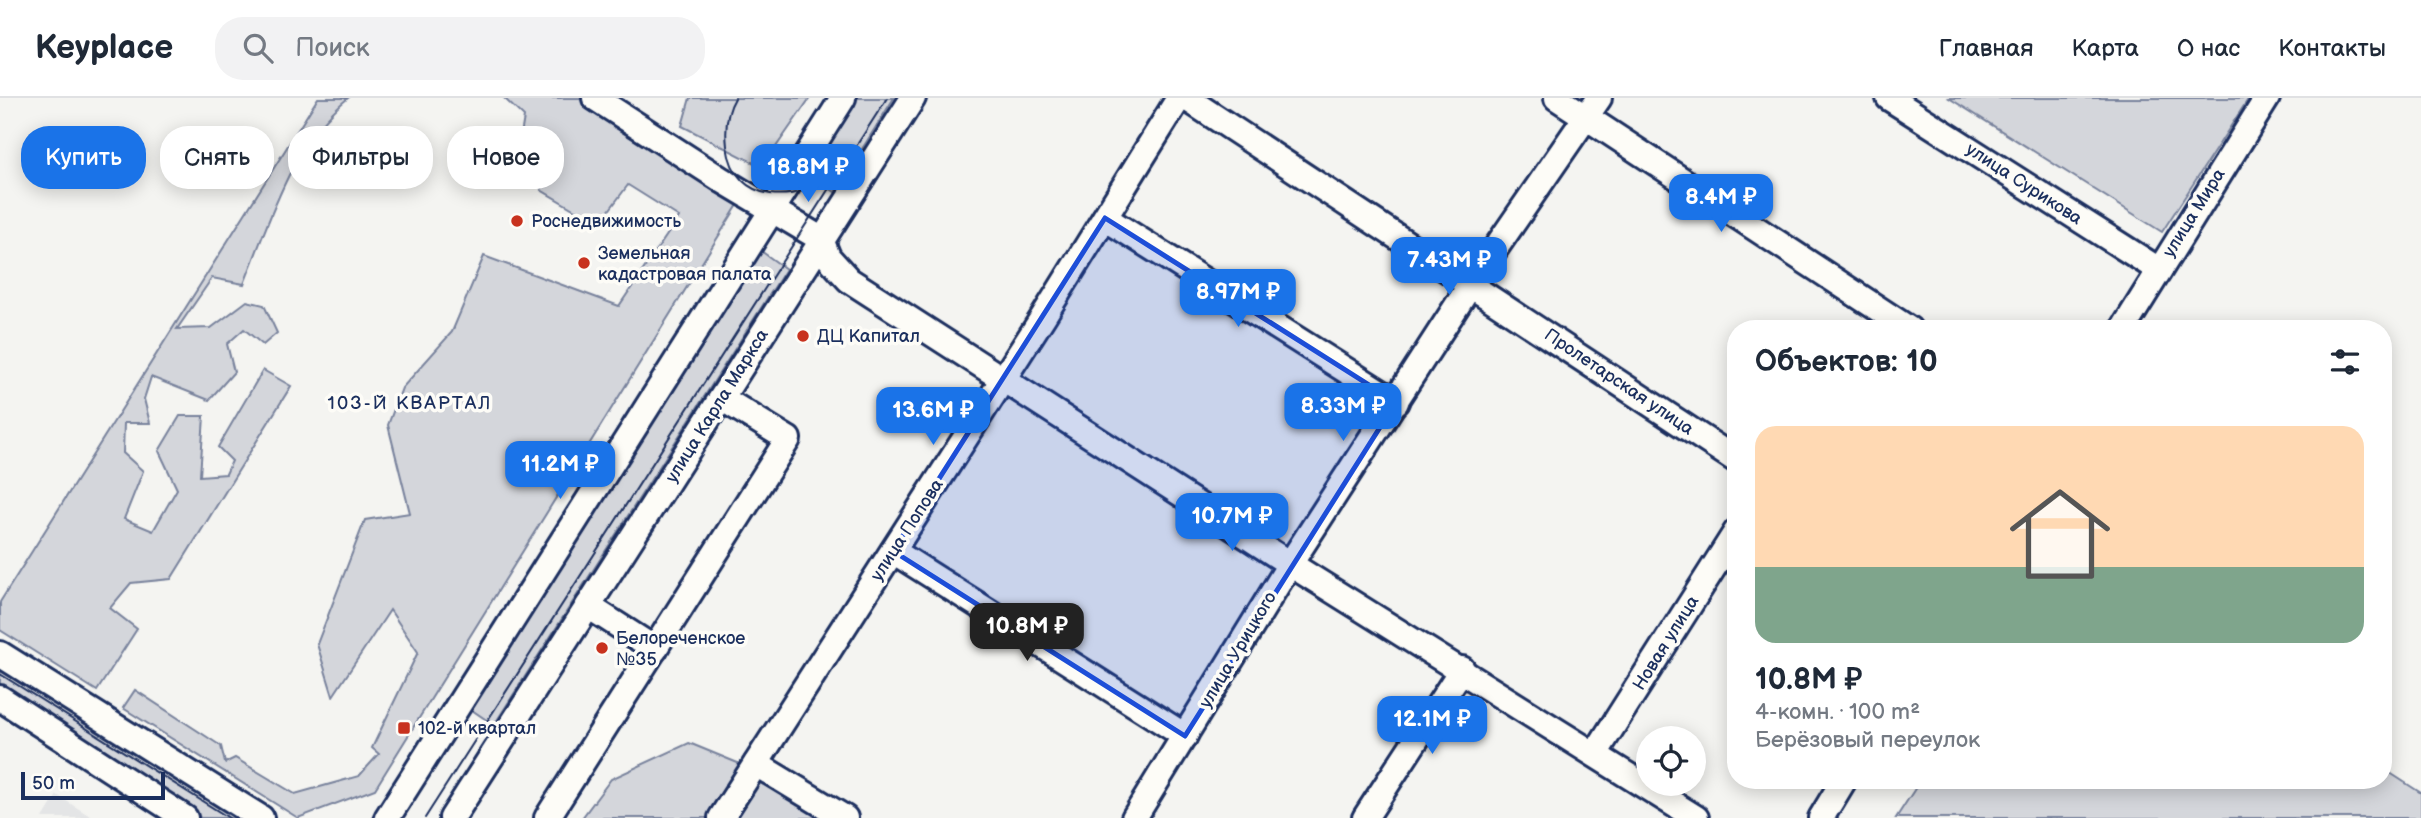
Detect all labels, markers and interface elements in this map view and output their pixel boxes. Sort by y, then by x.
search box [215,17,705,80]
text: Keyplace [35,28,173,68]
icon: search [239,29,277,67]
text: Поиск [295,33,370,64]
text: Главная [1939,34,2033,63]
text: Карта [2071,34,2139,63]
text: О нас [2177,34,2240,63]
text: Контакты [2278,34,2386,63]
chip: Купить [21,126,146,189]
chip: Снять [160,126,274,189]
chip: Фильтры [288,126,433,189]
chip: Новое [447,126,564,189]
street label: улица Сурикова [1962,139,2086,230]
pin: 18.8M ₽ [743,144,873,204]
text: 18.8M ₽ [767,153,849,181]
street label: улица Мира [2158,165,2230,261]
pin: 8.4M ₽ [1664,174,1778,234]
text: 8.4M ₽ [1685,183,1757,211]
place label: Роснедвижимость [531,211,681,232]
marker: Роснедвижимость [509,213,525,229]
pin: 7.43M ₽ [1384,238,1514,297]
place label: Земельная кадастровая палата [598,243,772,285]
text: 7.43M ₽ [1407,246,1491,274]
marker: Земельная кадастровая палата [576,255,592,271]
pin: 8.97M ₽ [1173,270,1303,329]
text: 8.97M ₽ [1196,278,1280,306]
street label: Пролетарская улица [1540,324,1698,440]
street label: улица Карла Маркса [661,325,773,487]
place label: ДЦ Капитал [817,326,920,347]
marker: ДЦ Капитал [795,328,811,344]
icon: filters [2326,343,2364,381]
text: Объектов: 10 [1755,344,1938,380]
pin: 8.33M ₽ [1278,384,1408,443]
pin: 13.6M ₽ [868,388,998,447]
district label: 103-Й КВАРТАЛ [328,392,492,415]
text: 8.33M ₽ [1300,392,1386,420]
text: 13.6M ₽ [892,396,974,424]
pin: 11.2M ₽ [495,442,625,501]
text: 11.2M ₽ [521,450,599,478]
icon: home [1997,471,2123,597]
street label: улица Попова [866,475,948,585]
pin: 10.7M ₽ [1167,494,1297,553]
text: 10.7M ₽ [1191,502,1273,530]
street label: улица Урицкого [1195,588,1281,712]
street label: Новая улица [1629,592,1704,694]
pin: 10.8M ₽ [962,603,1092,663]
text: 10.8M ₽ [986,612,1068,640]
place label: Белореченское №35 [616,628,745,670]
marker: Белореченское №35 [594,640,610,656]
text: 10.8M ₽ [1755,662,1862,698]
pin: 12.1M ₽ [1367,696,1497,756]
text: 4-комн. · 100 m² [1755,698,1920,726]
text: 12.1M ₽ [1393,705,1471,733]
place label: 102-й квартал [418,718,536,739]
marker: 102-й квартал [396,720,412,736]
map controls [1636,726,1706,796]
button: locate [1636,726,1706,796]
text: Берёзовый переулок [1755,726,1980,754]
scale bar [21,769,164,801]
text: 50 m [32,772,75,795]

